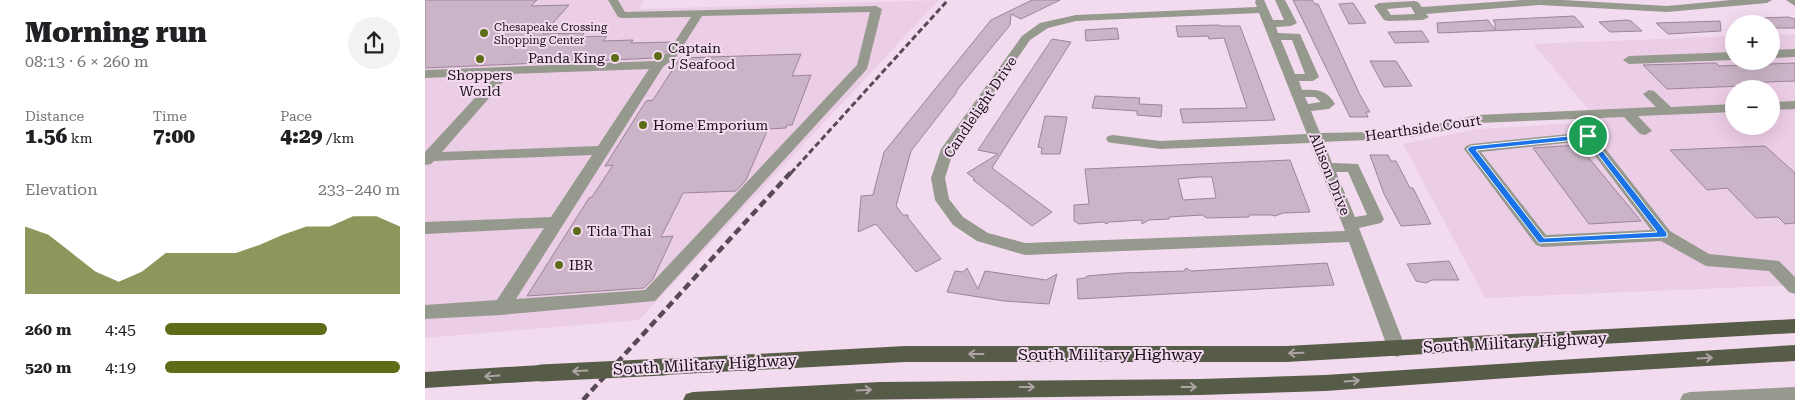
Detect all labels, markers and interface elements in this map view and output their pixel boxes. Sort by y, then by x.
map controls [1725,15,1780,135]
button: + [1725,15,1780,70]
text: Morning run [25,16,207,49]
button: share [348,17,400,69]
place label: Chesapeake Crossing Shopping Center [494,21,608,47]
marker: Chesapeake Crossing Shopping Center [478,27,490,39]
place label: Captain J Seafood [668,40,735,72]
place label: Panda King [528,50,605,66]
marker: Captain J Seafood [652,50,664,62]
text: 08:13 · 6 × 260 m [25,52,149,71]
marker: Panda King [609,52,621,64]
marker: Shoppers World [474,53,486,65]
street label: Candlelight Drive [940,53,1020,161]
place label: Shoppers World [448,67,513,99]
button: − [1725,80,1780,135]
text: Distance [25,108,84,124]
text: Time [153,108,187,124]
text: Pace [280,108,312,124]
street label: Hearthside Court [1364,112,1482,144]
pin [1567,115,1609,157]
place label: Home Emporium [653,117,769,133]
marker: Home Emporium [637,119,649,131]
icon: arrive [1574,122,1602,150]
text: 1.56 [25,124,67,148]
text: 7:00 [153,124,195,148]
text: 4:29 [280,124,323,148]
text: km [67,130,92,146]
text: /km [323,130,354,146]
street label: Allison Drive [1306,130,1354,218]
text: Elevation [25,180,98,199]
text: 233–240 m [318,180,400,199]
place label: Tida Thai [587,223,652,239]
marker: Tida Thai [571,225,583,237]
place label: IBR [569,257,594,273]
marker: IBR [553,259,565,271]
text: 260 m [25,320,71,339]
text: 4:45 [105,320,136,339]
street label: South Military Highway [1423,328,1608,357]
street label: South Military Highway [1018,345,1203,364]
one-way arrow [1289,348,1305,358]
one-way arrow [969,349,985,359]
street label: South Military Highway [613,350,798,379]
one-way arrow [1697,353,1713,362]
text: 520 m [25,358,71,377]
text: 4:19 [105,358,136,377]
one-way arrow [573,366,589,375]
one-way arrow [484,371,500,380]
one-way arrow [1343,377,1359,386]
one-way arrow [1018,382,1034,392]
one-way arrow [1180,382,1197,392]
one-way arrow [856,386,872,395]

